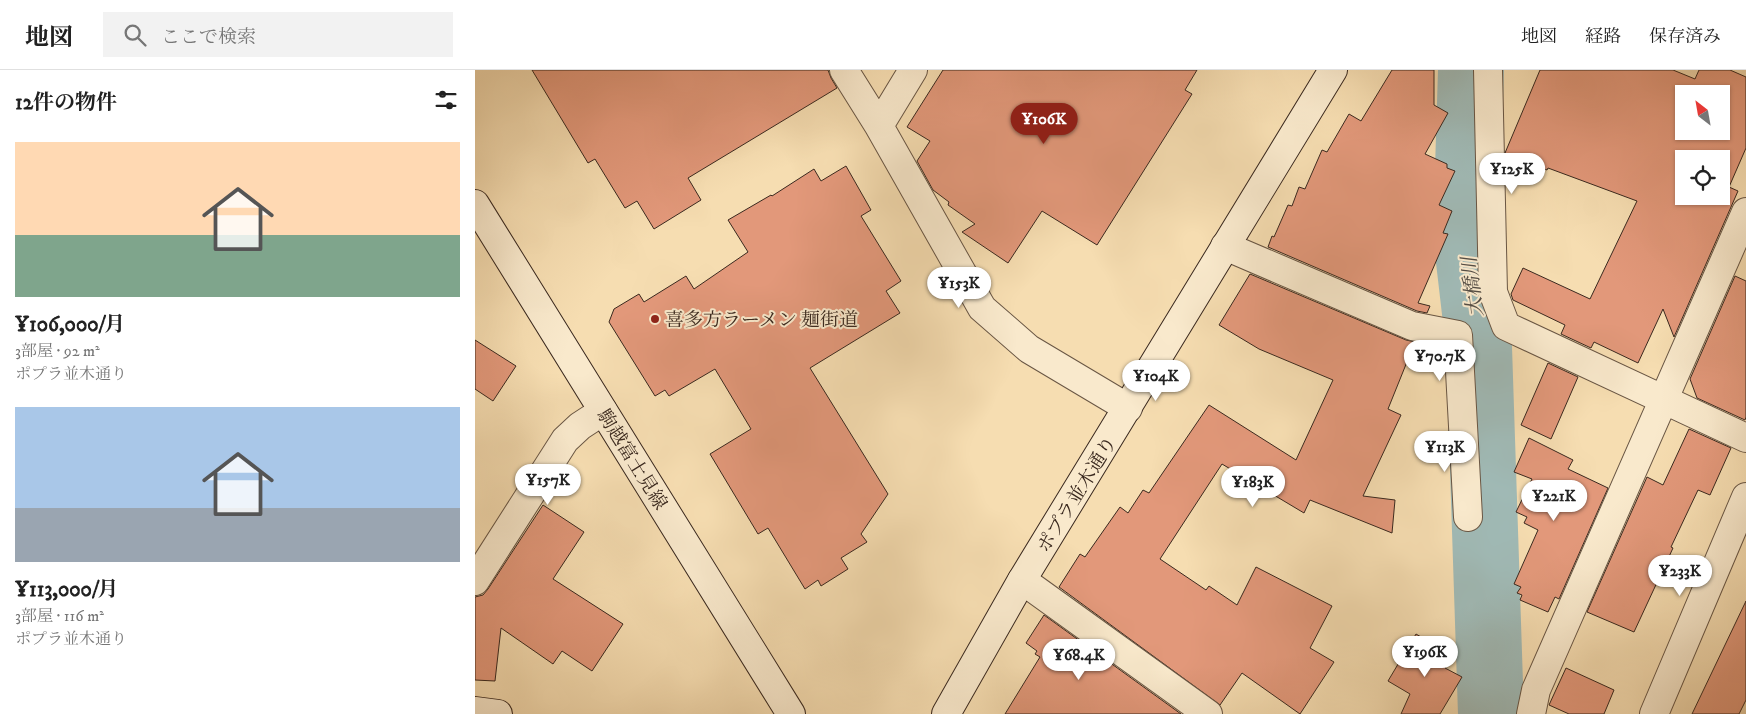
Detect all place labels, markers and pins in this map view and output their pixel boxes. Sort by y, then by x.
pin: ¥106K [1009,102,1079,145]
pin: ¥125K [1477,152,1547,195]
pin: ¥153K [924,266,994,309]
place label: 喜多方ラーメン 麺街道 [665,309,858,332]
marker: 喜多方ラーメン 麺街道 [649,313,661,325]
pin: ¥70.7K [1399,340,1481,382]
pin: ¥104K [1121,360,1191,402]
pin: ¥113K [1410,430,1480,473]
pin: ¥157K [513,464,583,506]
pin: ¥183K [1218,466,1288,508]
pin: ¥221K [1519,480,1589,522]
pin: ¥233K [1645,554,1715,597]
pin: ¥196K [1390,636,1460,678]
pin: ¥68.4K [1038,638,1120,681]

